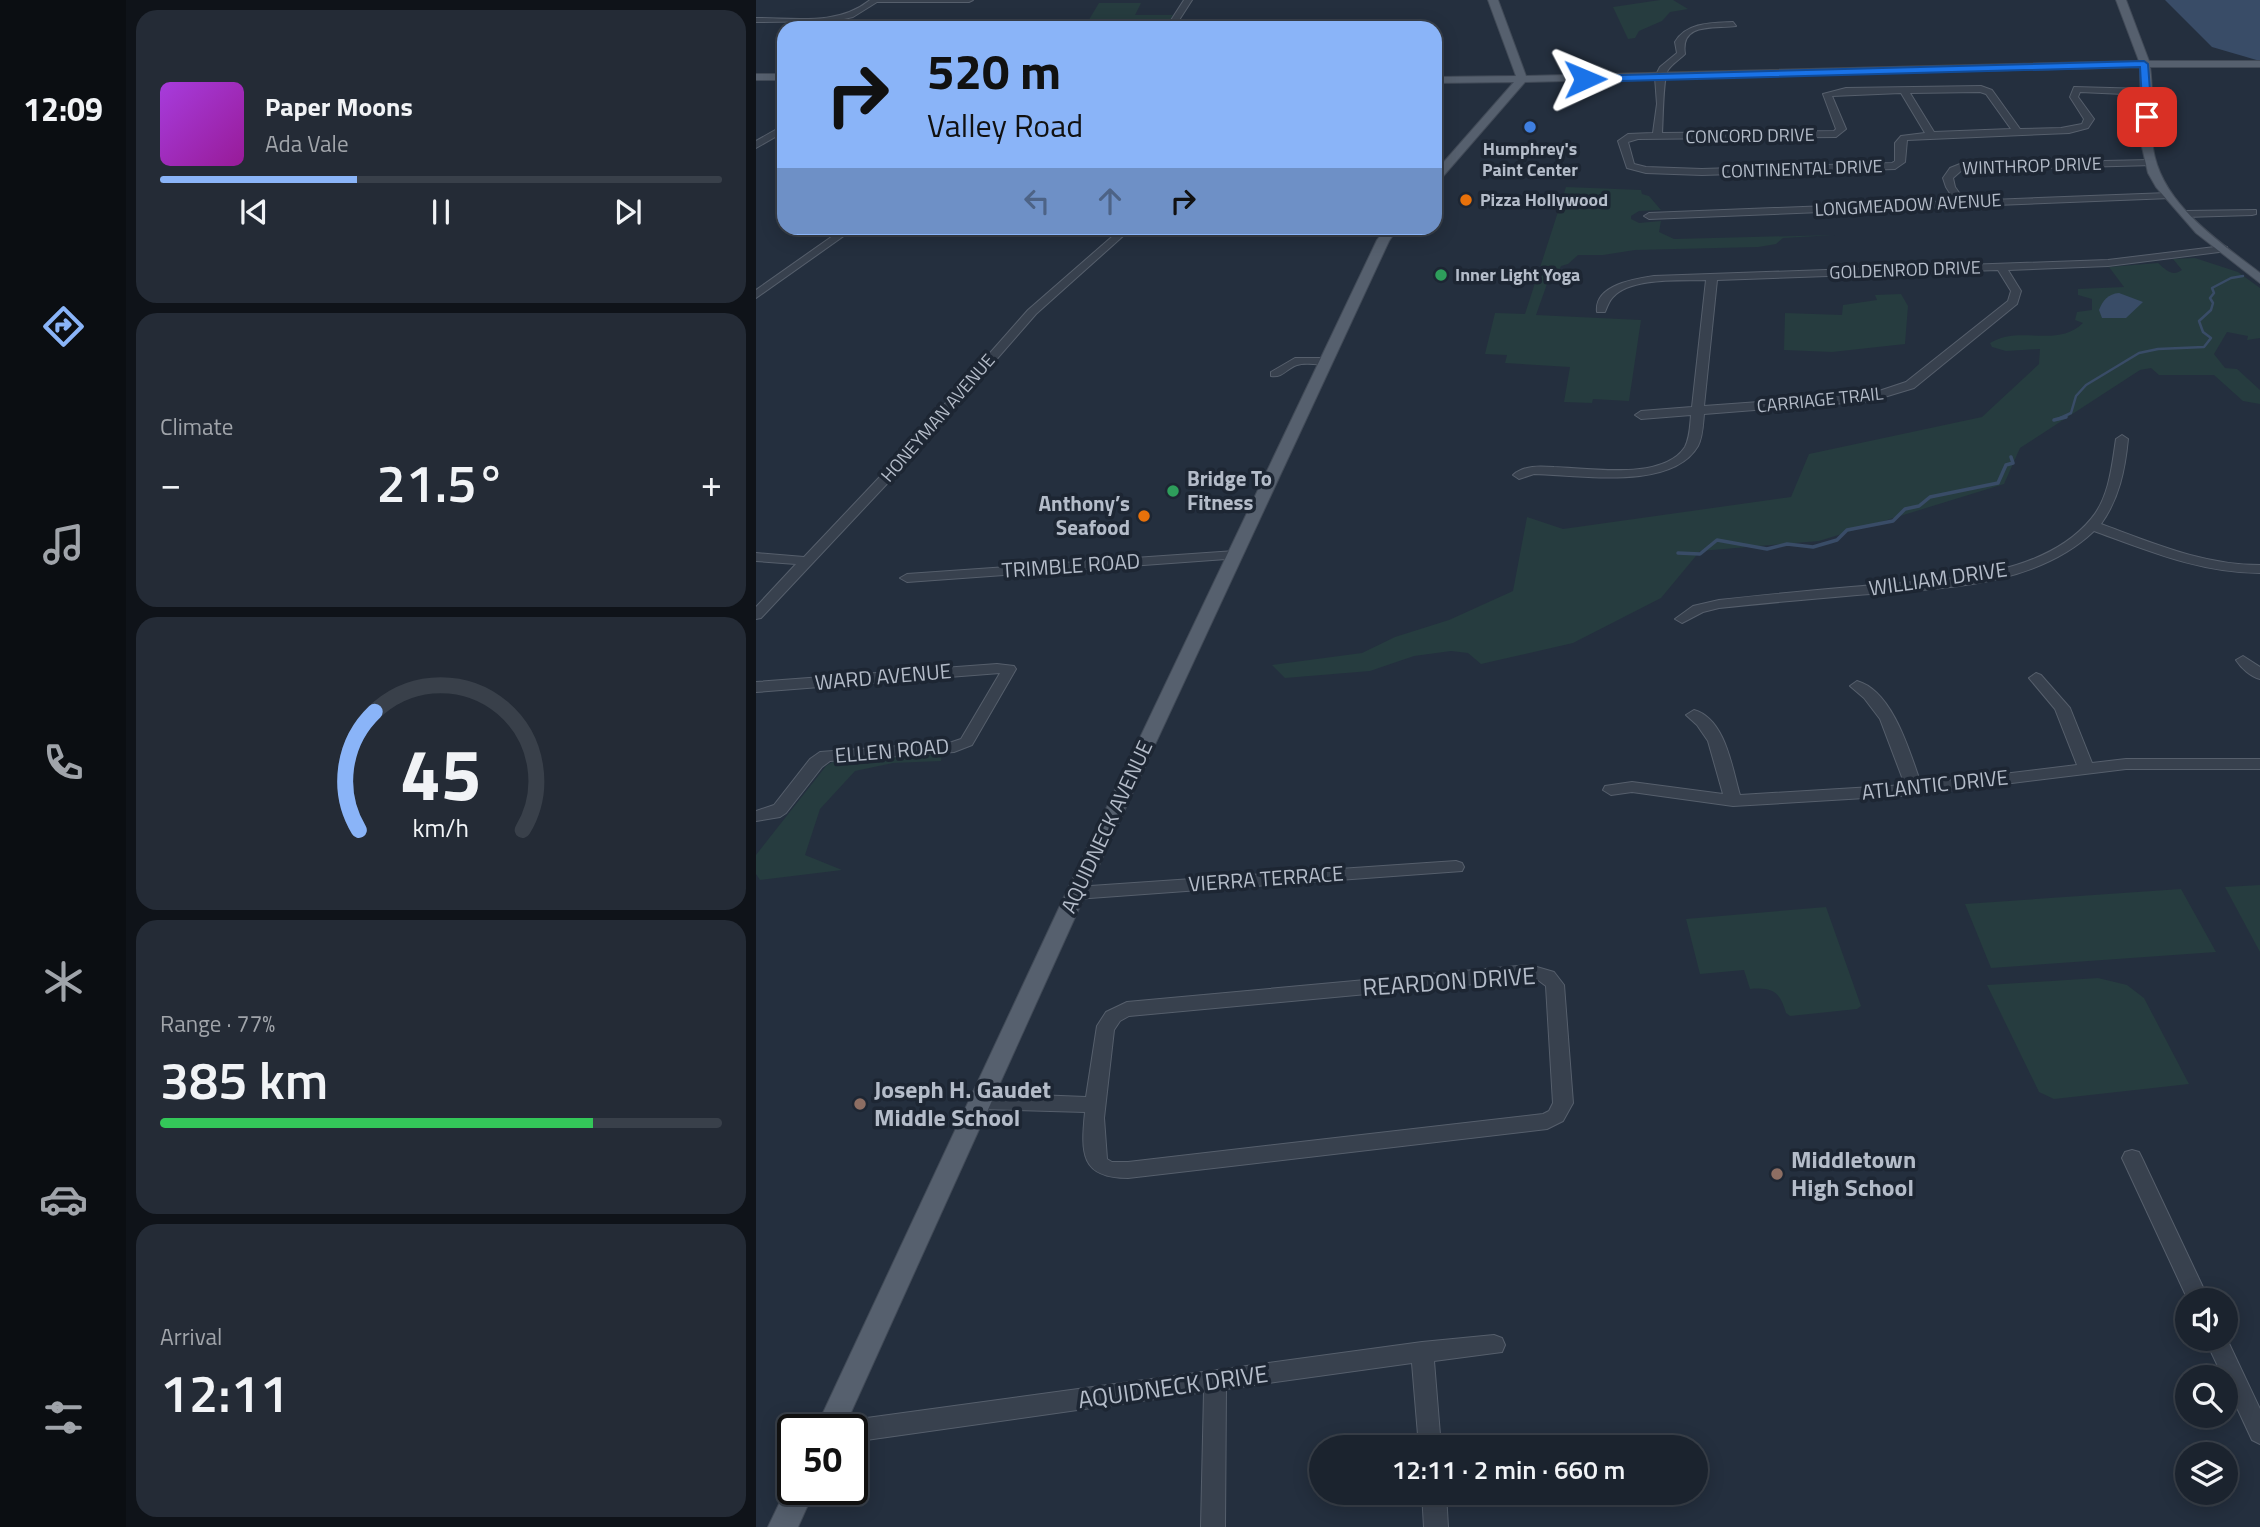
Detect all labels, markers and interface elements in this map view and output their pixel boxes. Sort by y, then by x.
text: 520 m [927,33,1061,108]
position arrow [1548,42,1622,116]
icon: right [812,49,903,140]
text: 12:09 [23,85,103,133]
text: Paper Moons [265,87,413,126]
pin [2117,87,2177,147]
icon: arrive [2128,98,2166,136]
text: Valley Road [927,101,1083,149]
marker: Humphrey's Paint Center [1522,119,1538,135]
street label: CONCORD DRIVE [1685,121,1815,150]
text: Ada Vale [265,126,349,161]
place label: Humphrey's Paint Center [1482,135,1578,183]
street label: WINTHROP DRIVE [1962,150,2102,181]
street label: CONTINENTAL DRIVE [1721,152,1883,185]
icon: left [1018,182,1056,220]
icon: ahead [1091,182,1129,220]
icon: right [1164,182,1202,220]
place label: Pizza Hollywood [1480,186,1608,213]
street label: LONGMEADOW AVENUE [1814,186,2002,223]
marker: Pizza Hollywood [1458,192,1474,208]
icon: previous [235,193,273,231]
icon: pause [422,193,460,231]
icon: next [609,193,647,231]
street label: GOLDENROD DRIVE [1829,253,1981,286]
place label: Inner Light Yoga [1455,261,1580,288]
marker: Inner Light Yoga [1433,267,1449,283]
icon: directions [39,302,88,351]
street label: HONEYMAN AVENUE [874,348,1001,488]
street label: CARRIAGE TRAIL [1755,379,1885,420]
text: Climate [160,409,233,444]
text: 21.5° [377,443,505,522]
text: − [160,454,181,512]
text: + [701,454,722,512]
place label: Bridge To Fitness [1187,462,1272,518]
marker: Bridge To Fitness [1165,483,1181,499]
place label: Anthony’s Seafood [1038,487,1130,543]
marker: Anthony’s Seafood [1136,508,1152,524]
icon: music [39,520,88,569]
street label: TRIMBLE ROAD [1001,544,1141,586]
street label: WILLIAM DRIVE [1867,552,2009,604]
street label: WARD AVENUE [813,654,952,698]
text: 45 [400,718,482,828]
street label: ELLEN ROAD [833,729,950,771]
street label: AQUIDNECK AVENUE [1052,735,1160,918]
icon: phone [39,738,88,787]
street label: ATLANTIC DRIVE [1860,760,2010,808]
text: km/h [413,808,469,846]
street label: VIERRA TERRACE [1187,857,1345,899]
icon: climate [39,957,88,1006]
street label: REARDON DRIVE [1361,957,1537,1005]
text: Range · 77% [160,1006,275,1041]
text: 385 km [160,1040,328,1119]
place label: Joseph H. Gaudet Middle School [874,1071,1051,1135]
marker: Joseph H. Gaudet Middle School [852,1096,868,1112]
place label: Middletown High School [1791,1141,1916,1205]
marker: Middletown High School [1769,1166,1785,1182]
icon: car [39,1175,88,1224]
map controls [2175,1288,2238,1505]
button: sound [2175,1288,2238,1351]
text: Arrival [160,1319,222,1354]
text: 12:11 [160,1353,289,1432]
street label: AQUIDNECK DRIVE [1076,1355,1270,1417]
button: search [2175,1365,2238,1428]
icon: filters [39,1393,88,1442]
speed limit sign: 50 [777,1414,868,1505]
button: layers [2175,1442,2238,1505]
text: 12:11 · 2 min · 660 m [1392,1450,1625,1489]

